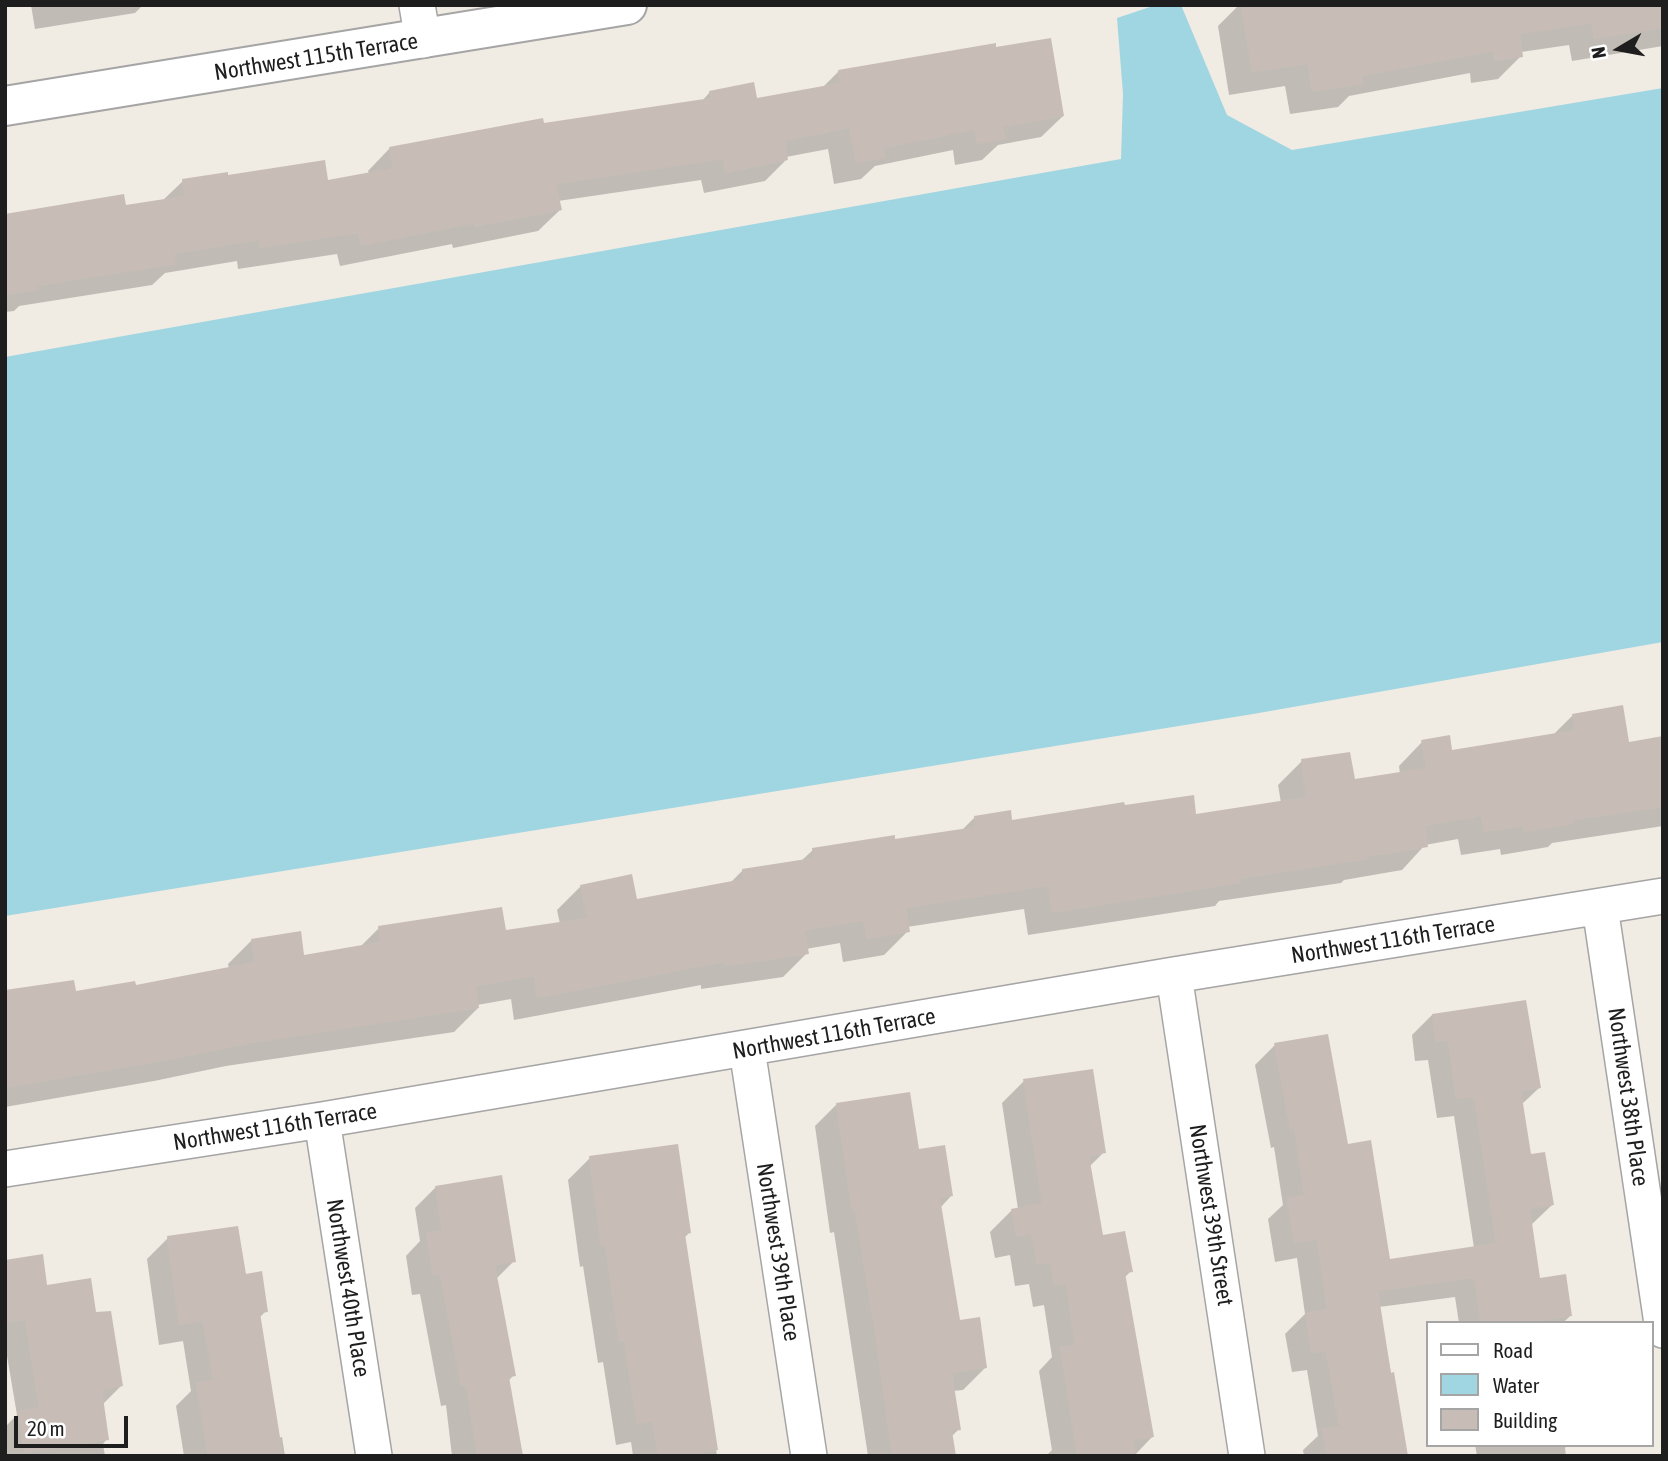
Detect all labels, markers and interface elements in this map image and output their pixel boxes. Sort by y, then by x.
north arrow [1584,14,1654,84]
street label: Northwest 115th Terrace [212,27,420,87]
text: N [1587,45,1610,60]
street label: Northwest 116th Terrace [1289,910,1497,970]
street label: Northwest 116th Terrace [730,1003,938,1065]
street label: Northwest 38th Place [1602,1006,1654,1188]
street label: Northwest 116th Terrace [171,1097,379,1157]
street label: Northwest 39th Street [1183,1122,1239,1308]
street label: Northwest 39th Place [750,1161,806,1343]
street label: Northwest 40th Place [320,1197,376,1379]
legend [1426,1321,1654,1447]
text: Road [1493,1338,1533,1362]
text: Water [1493,1373,1539,1397]
scale bar [18,1402,131,1446]
text: Building [1493,1408,1557,1432]
text: 20 m [27,1416,65,1440]

